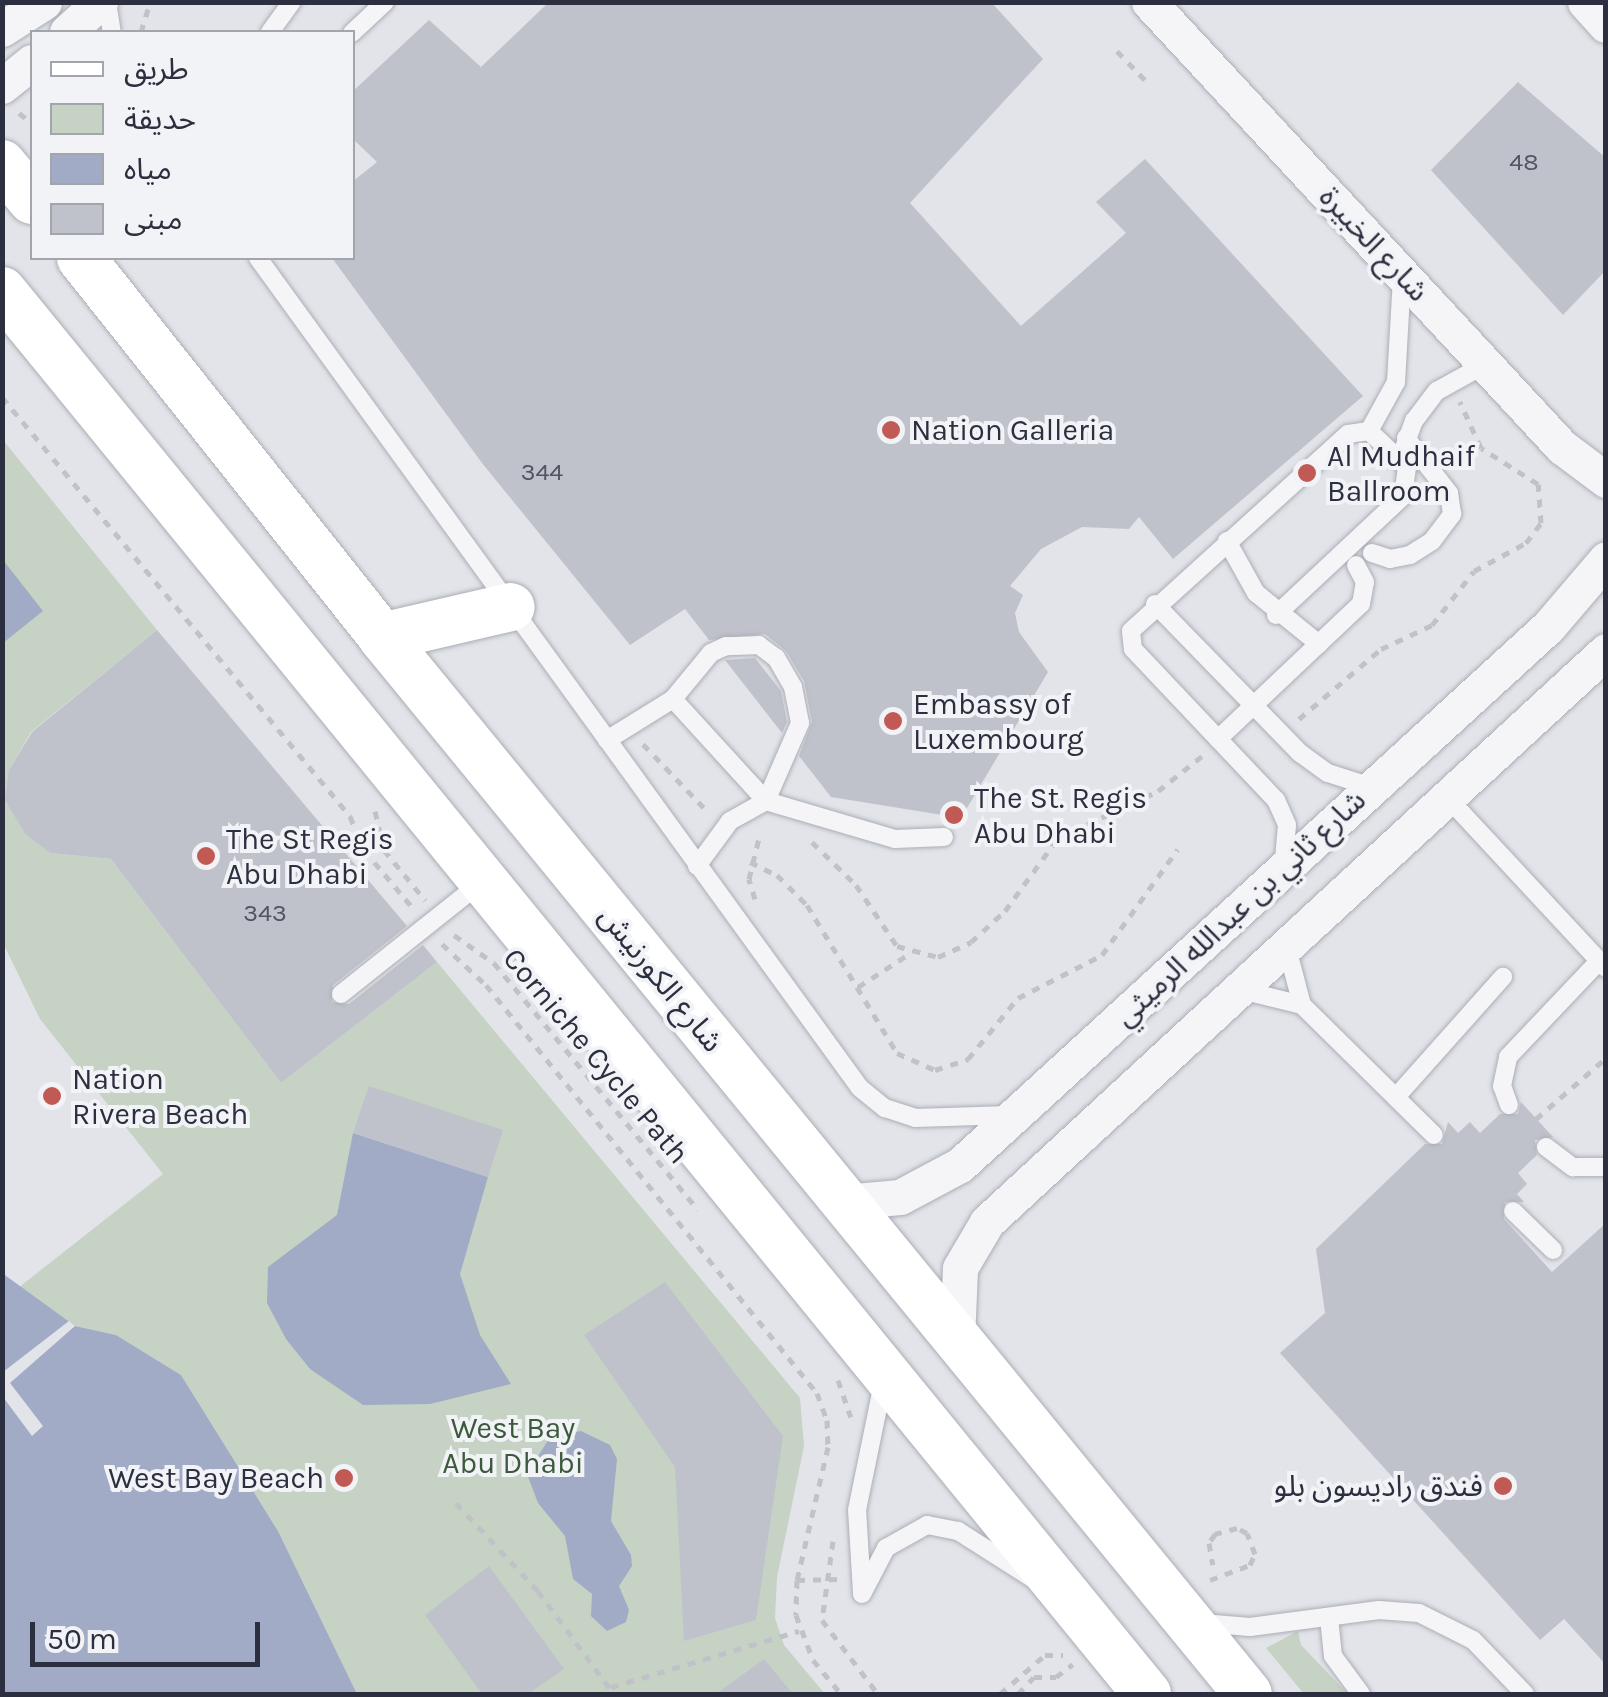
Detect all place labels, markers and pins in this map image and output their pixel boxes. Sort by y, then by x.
place label: Nation Galleria [911,412,1114,448]
marker: Nation Galleria [880,419,902,441]
place label: Al Mudhaif Ballroom [1327,438,1475,508]
marker: Al Mudhaif Ballroom [1296,462,1318,484]
place label: Embassy of Luxembourg [913,686,1084,756]
marker: Embassy of Luxembourg [882,710,904,732]
place label: The St. Regis Abu Dhabi [974,780,1147,850]
marker: The St. Regis Abu Dhabi [943,804,965,826]
place label: The St Regis Abu Dhabi [226,821,394,892]
marker: The St Regis Abu Dhabi [195,845,217,867]
place label: Nation Rivera Beach [72,1061,248,1132]
marker: Nation Rivera Beach [41,1085,63,1107]
place label: West Bay Beach [108,1460,324,1496]
marker: West Bay Beach [333,1467,355,1489]
place label: فندق راديسون بلو [1274,1468,1483,1504]
marker: فندق راديسون بلو [1492,1475,1514,1497]

